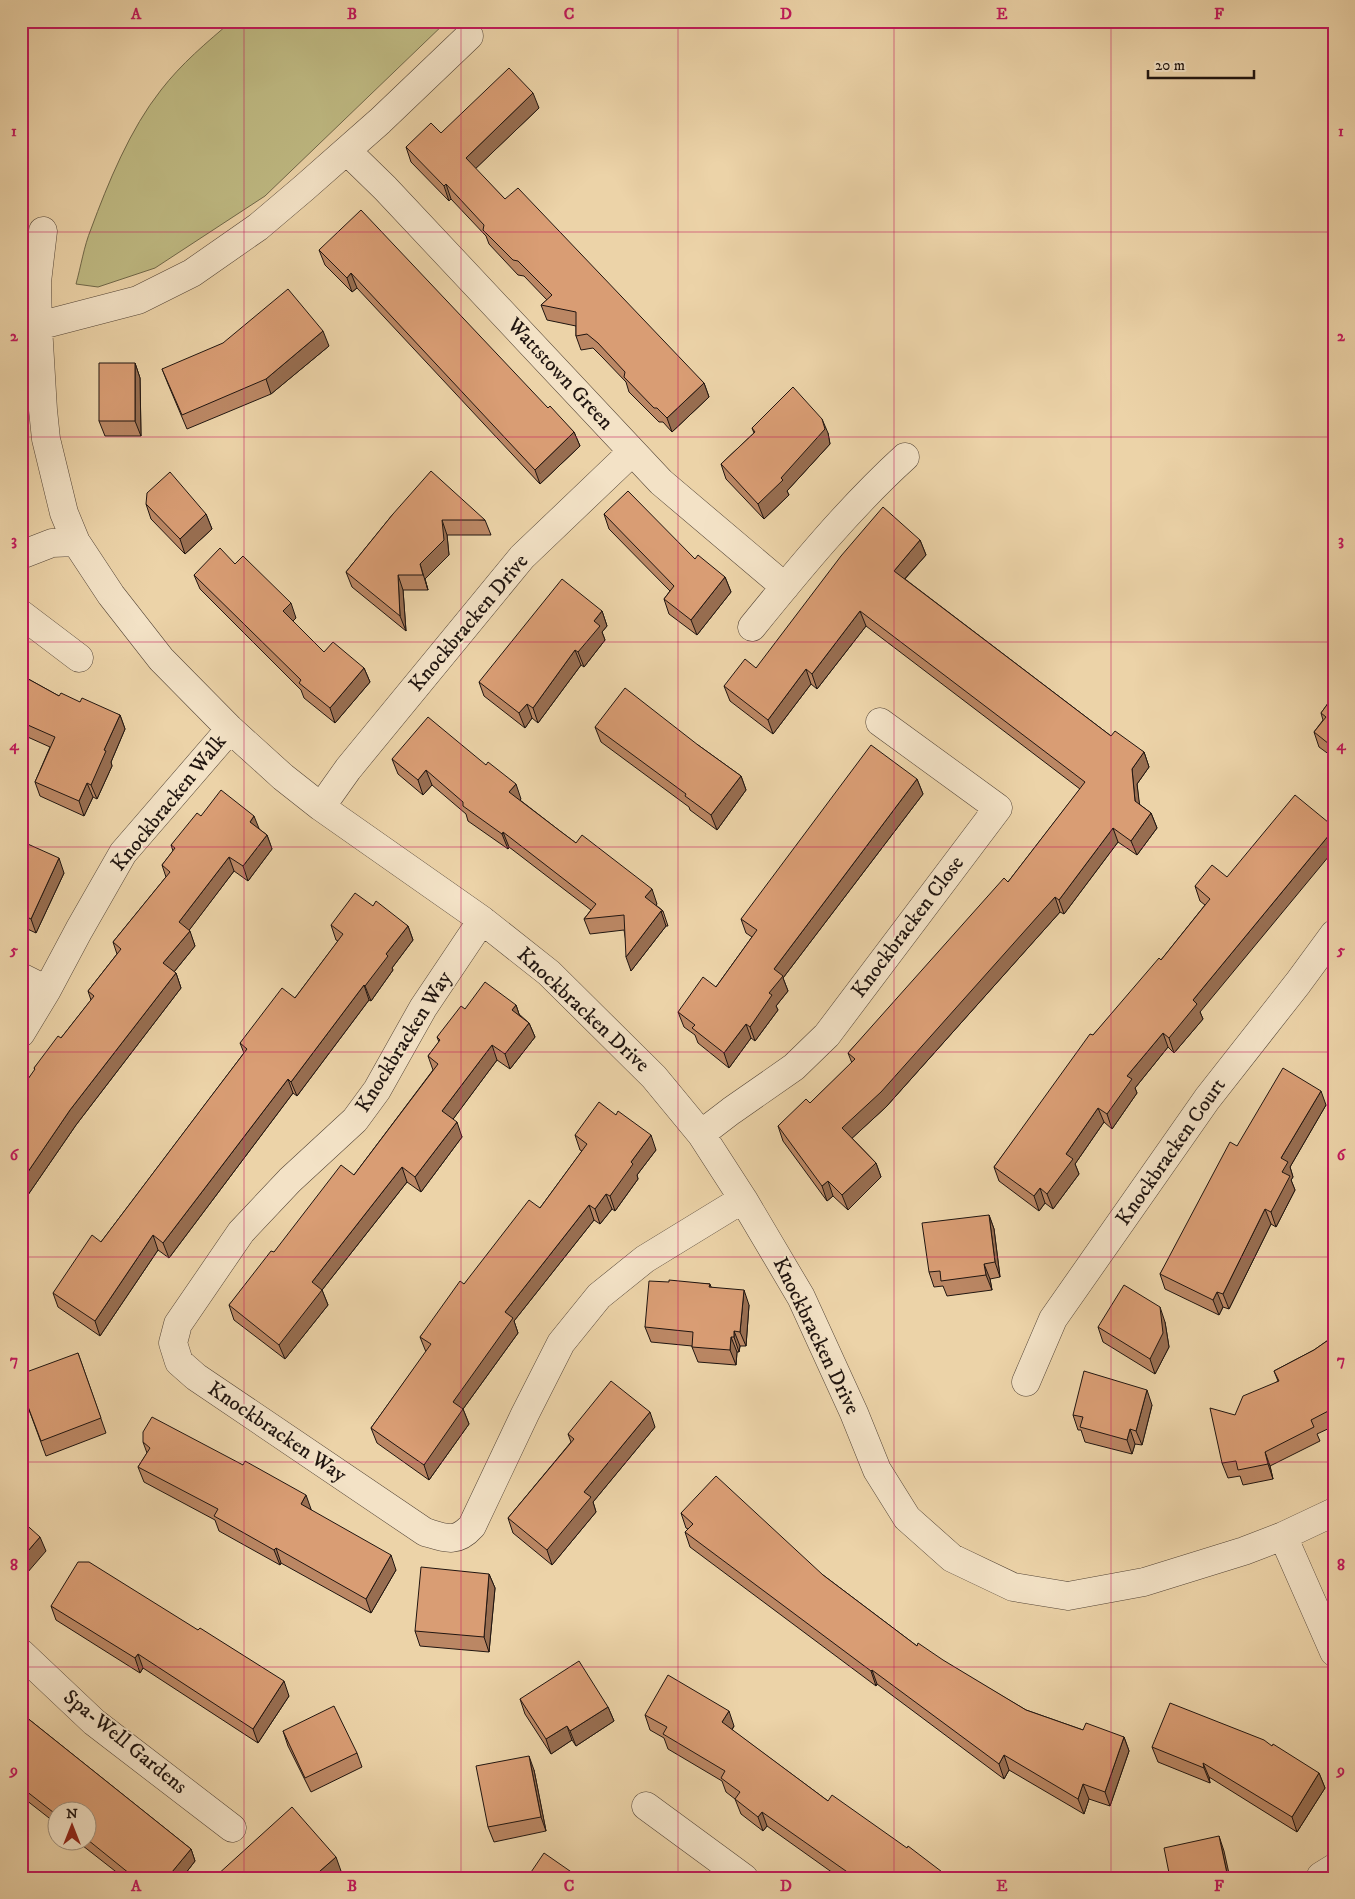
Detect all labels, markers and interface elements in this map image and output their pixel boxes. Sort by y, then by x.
text: A [130,4,142,24]
text: B [347,4,357,24]
text: C [564,4,574,24]
text: D [780,4,792,24]
text: E [996,4,1008,24]
text: F [1214,4,1224,24]
scale bar [1148,48,1254,80]
text: 20 m [1155,56,1185,75]
text: 1 [11,121,17,141]
text: 1 [1338,121,1344,141]
street label: Wattstown Green [501,312,619,436]
text: 2 [10,326,19,346]
text: 2 [1337,326,1346,346]
text: 3 [11,530,17,550]
text: 3 [1338,530,1344,550]
street label: Knockbracken Drive [404,549,534,697]
street label: Knockbracken Walk [106,729,233,877]
text: 4 [8,735,19,755]
text: 4 [1335,735,1346,755]
street label: Knockbracken Close [846,851,970,1003]
text: 5 [9,940,18,960]
text: 5 [1336,940,1345,960]
street label: Knockbracken Drive [511,942,655,1078]
street label: Knockbracken Way [350,966,458,1118]
street label: Knockbracken Court [1110,1073,1232,1231]
text: 6 [10,1145,20,1165]
text: 6 [1337,1145,1347,1165]
street label: Knockbracken Drive [767,1253,865,1419]
text: 7 [10,1350,18,1370]
text: 7 [1337,1350,1345,1370]
street label: Knockbracken Way [203,1376,352,1489]
text: 8 [10,1555,18,1575]
text: 8 [1337,1555,1345,1575]
street label: Spa-Well Gardens [58,1684,192,1800]
text: 9 [9,1760,18,1780]
text: 9 [1336,1760,1345,1780]
north arrow [48,1802,98,1852]
text: N [66,1805,78,1823]
text: A [130,1876,142,1896]
text: B [347,1876,357,1896]
text: C [564,1876,574,1896]
text: D [780,1876,792,1896]
text: E [996,1876,1008,1896]
text: F [1214,1876,1224,1896]

